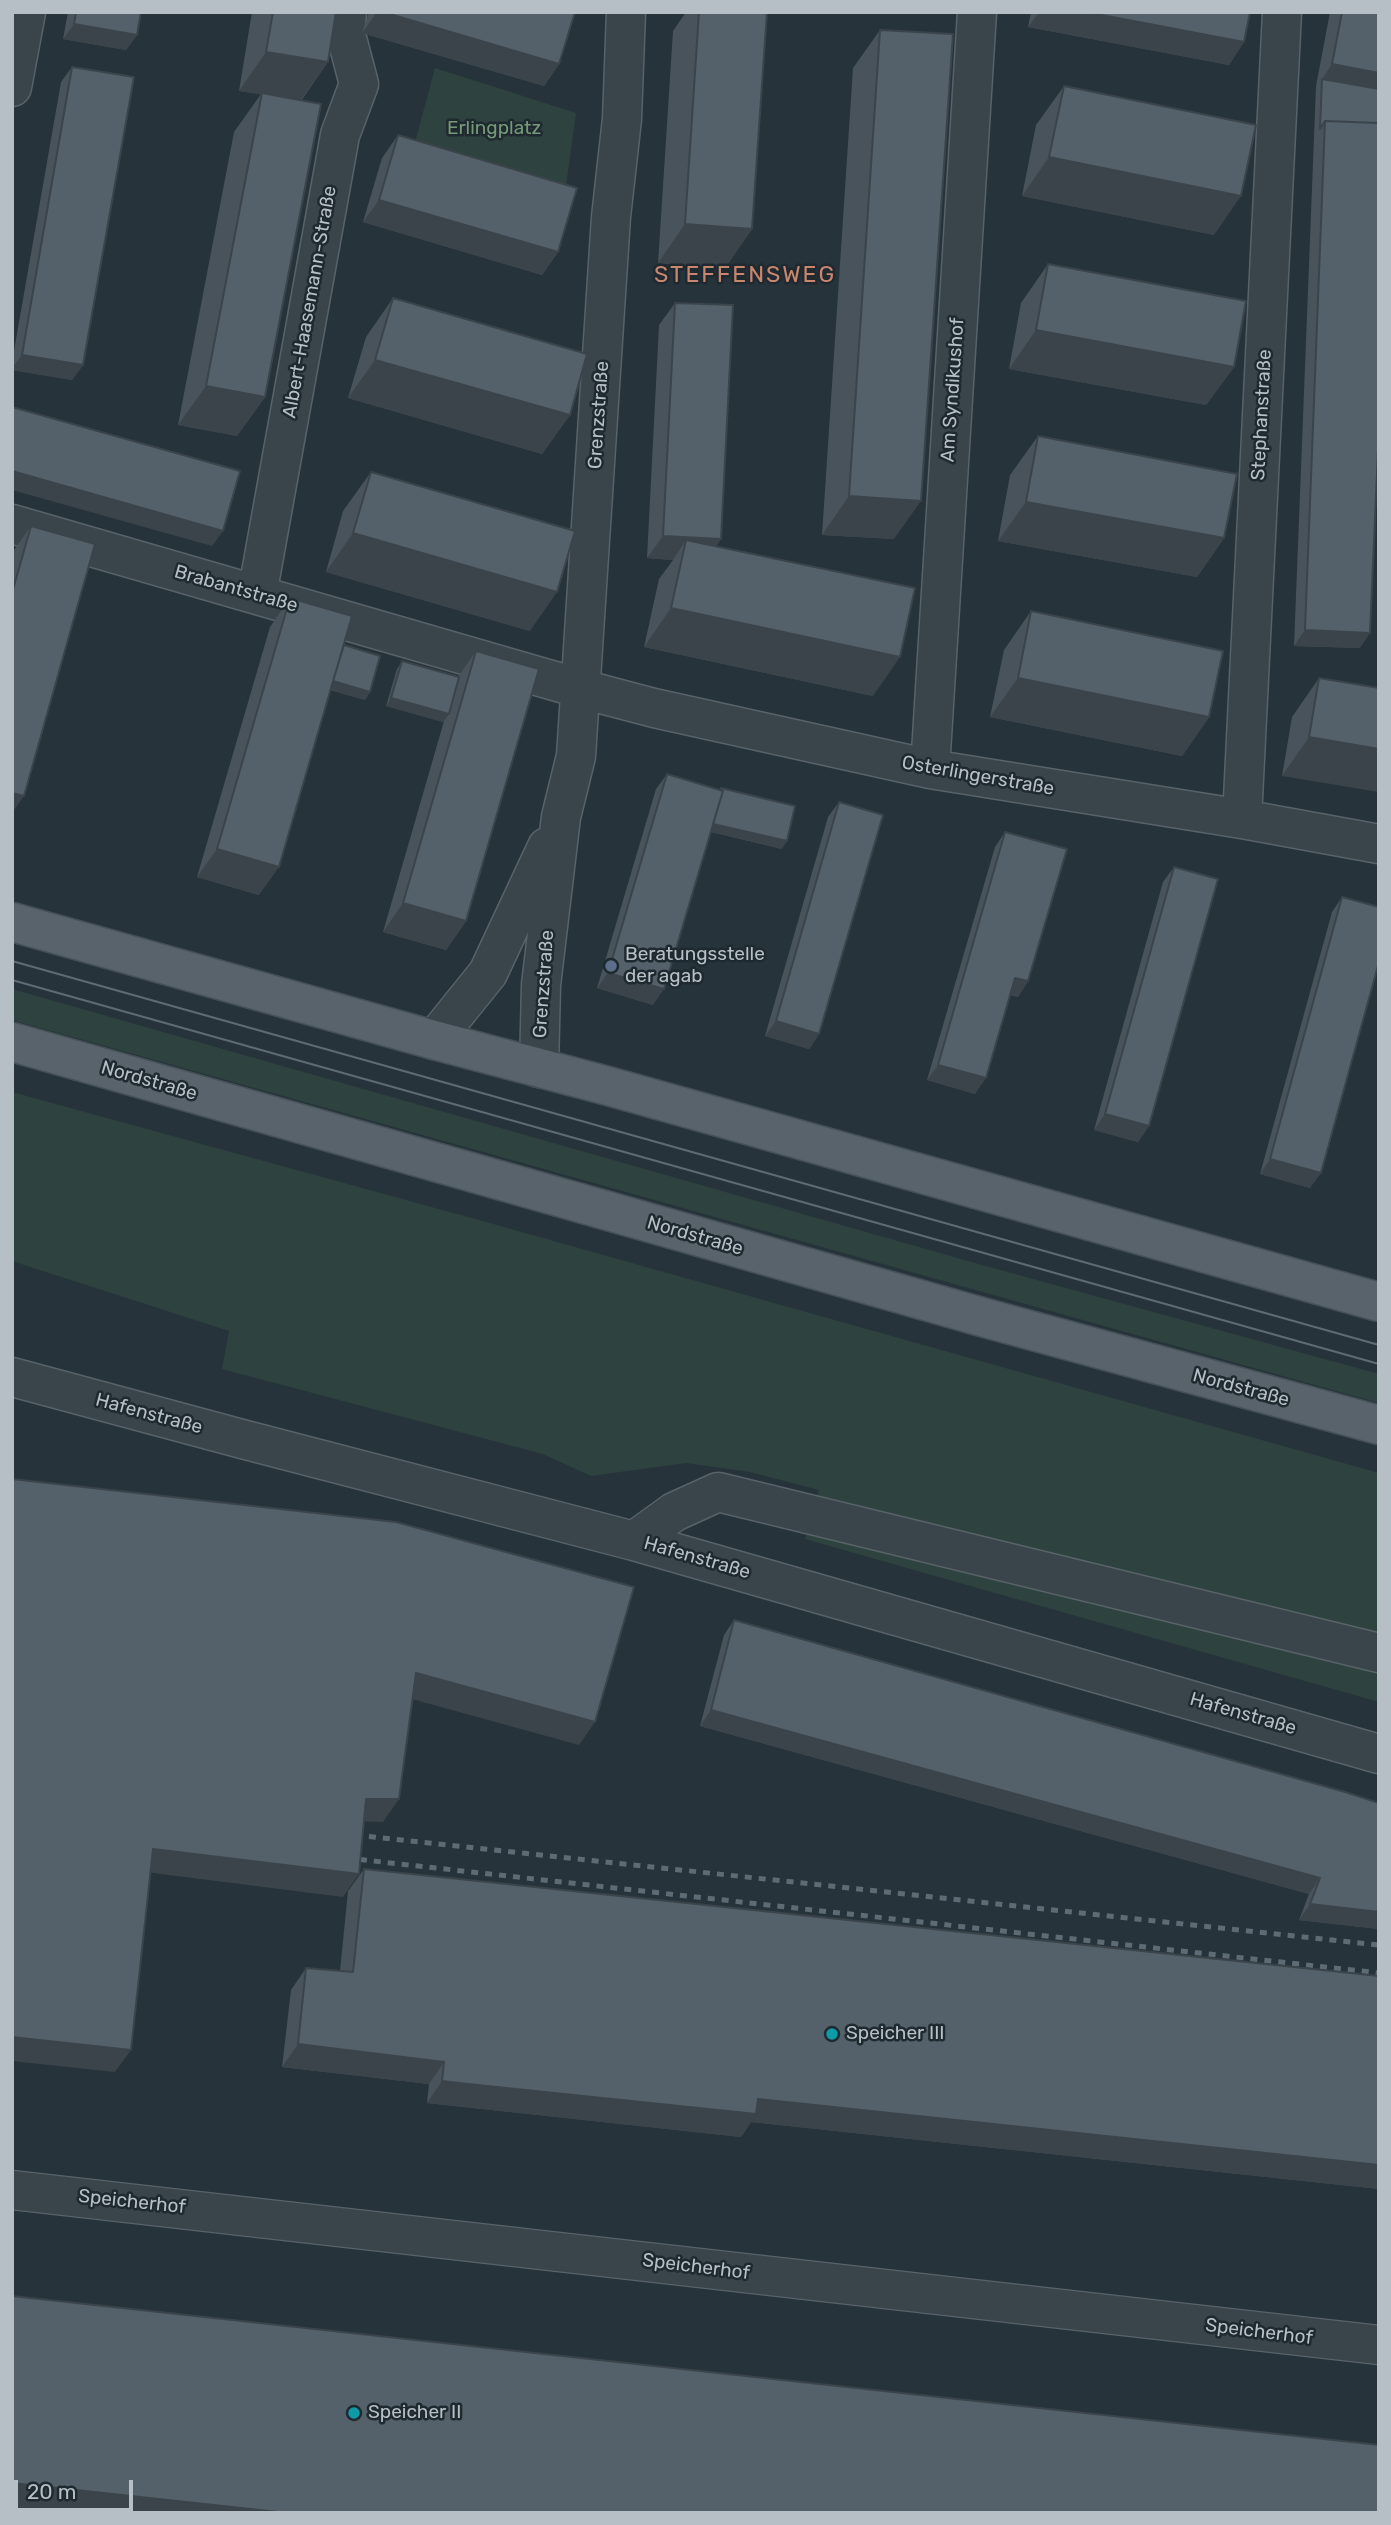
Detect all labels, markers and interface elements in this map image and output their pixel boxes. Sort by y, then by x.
park label: Erlingplatz [447,118,541,140]
street label: Albert-Haasemann-Straße [278,184,342,420]
district label: STEFFENSWEG [655,261,835,289]
street label: Am Syndikushof [937,317,969,463]
street label: Stephanstraße [1247,349,1277,481]
street label: Grenzstraße [584,360,614,470]
street label: Brabantstraße [172,560,300,618]
street label: Osterlingerstraße [900,751,1056,801]
street label: Grenzstraße [529,929,559,1039]
place label: Beratungsstelle der agab [625,944,765,988]
marker: Beratungsstelle der agab [603,958,619,974]
street label: Nordstraße [98,1056,200,1106]
street label: Nordstraße [644,1211,746,1261]
street label: Nordstraße [1190,1364,1292,1412]
street label: Hafenstraße [93,1389,205,1439]
street label: Hafenstraße [641,1532,753,1584]
street label: Hafenstraße [1187,1688,1299,1740]
place label: Speicher III [846,2023,945,2045]
marker: Speicher III [824,2026,840,2042]
street label: Speicherhof [77,2185,187,2219]
street label: Speicherhof [641,2249,751,2285]
street label: Speicherhof [1204,2314,1314,2350]
place label: Speicher II [368,2402,461,2424]
marker: Speicher II [346,2405,362,2421]
scale bar [18,2466,136,2510]
text: 20 m [27,2479,76,2504]

